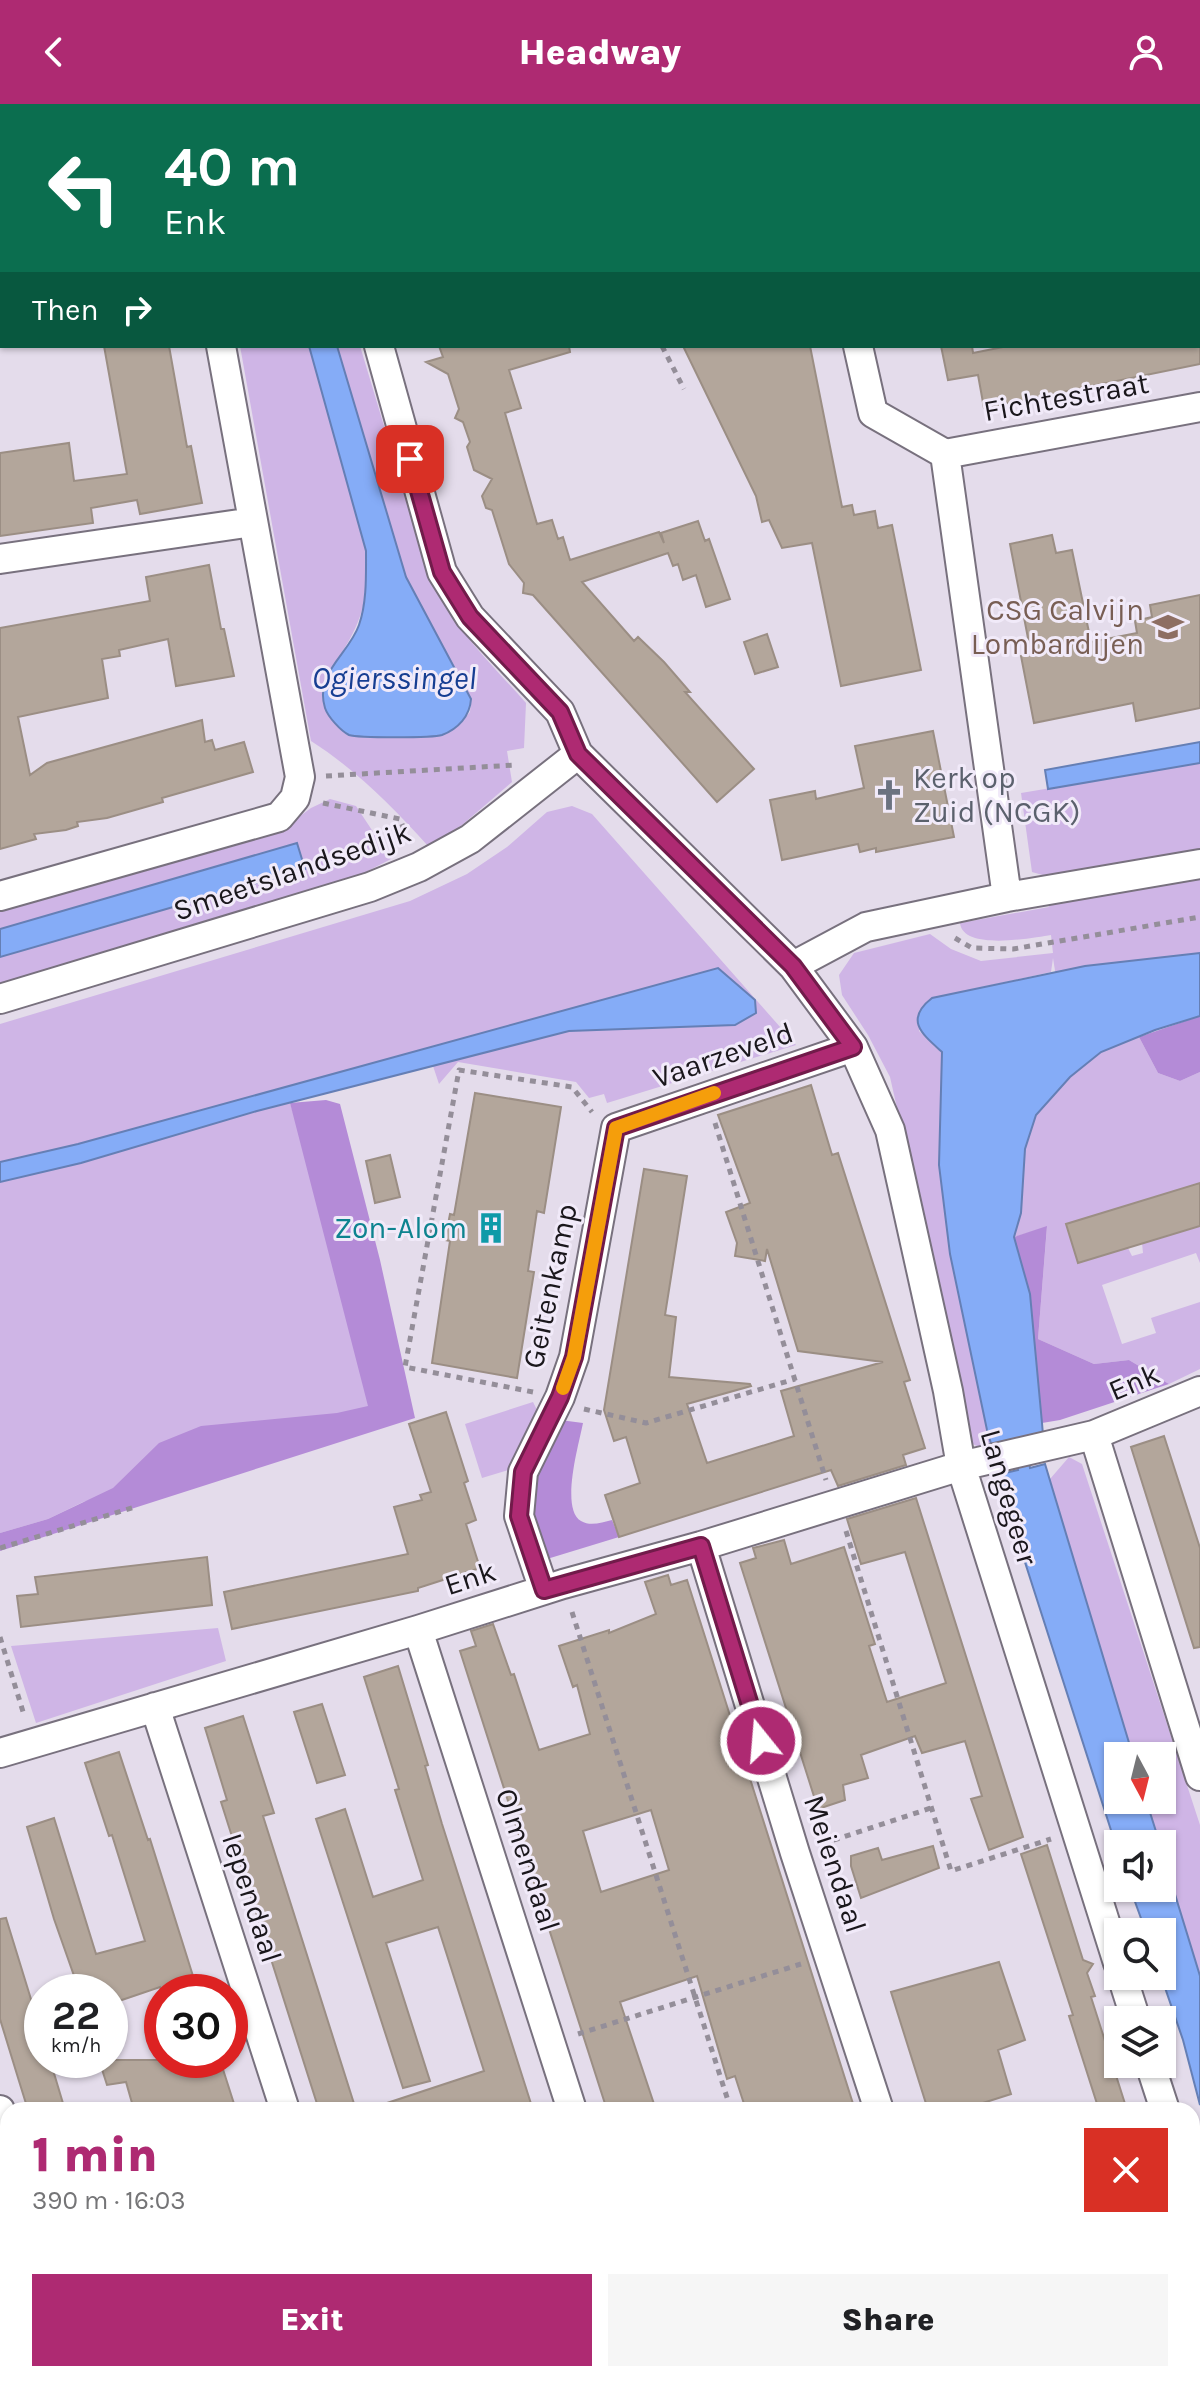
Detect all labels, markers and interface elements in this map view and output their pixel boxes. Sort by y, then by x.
icon: back [32,30,76,74]
icon: person [1124,30,1168,74]
text: Headway [519,31,681,73]
text: 40 m [164,134,300,199]
icon: left [32,136,136,240]
text: Enk [164,201,226,243]
icon: right [115,288,159,332]
text: Then [32,292,99,328]
street label: Fichtestraat [981,365,1151,429]
pin [376,425,444,493]
icon: arrive [388,437,432,481]
place label: CSG Calvijn Lombardijen [971,592,1144,662]
school or university icon: CSG Calvijn Lombardijen [1151,610,1185,644]
water label: Ogierssingel [312,660,476,697]
place label: Kerk op Zuid (NCGK) [913,760,1081,830]
church icon: Kerk op Zuid (NCGK) [872,778,906,812]
street label: Smeetslandsedijk [168,813,416,929]
street label: Vaarzeveld [648,1014,798,1096]
street label: Geitenkamp [515,1200,585,1372]
place label: Zon-Alom [334,1210,467,1246]
building icon: Zon-Alom [474,1211,508,1245]
street label: Enk [1103,1355,1165,1409]
street label: Langegeer [972,1425,1046,1569]
street label: Enk [440,1553,500,1603]
position arrow [719,1699,803,1783]
north arrow [1104,1742,1176,1814]
map controls [1104,1742,1176,2078]
street label: Olmendaal [488,1784,568,1936]
street label: Meiendaal [796,1791,874,1937]
street label: Iependaal [214,1829,290,1967]
button: sound [1104,1830,1176,1902]
button: search [1104,1918,1176,1990]
speed limit sign: 30 [144,1974,248,2078]
text: 22 [52,1992,100,2039]
button: layers [1104,2006,1176,2078]
text: km/h [51,2034,101,2057]
text: 1 min [32,2127,158,2183]
button: close [1084,2128,1168,2212]
text: 390 m · 16:03 [32,2185,186,2216]
button: Exit [32,2274,592,2366]
button: Share [608,2274,1168,2366]

